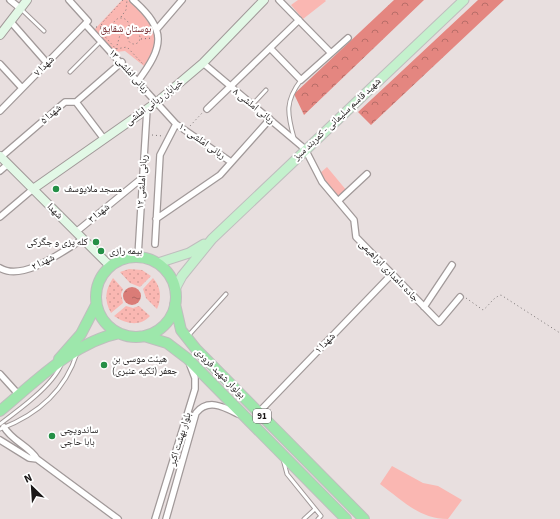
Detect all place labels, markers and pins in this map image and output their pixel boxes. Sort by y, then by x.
place label: مسجد ملایوسف [64,182,123,196]
marker: مسجد ملایوسف [51,184,61,194]
place label: کله پزی و جگرکی [27,235,88,249]
marker: کله پزی و جگرکی [91,237,101,247]
place label: بیمه رازی [109,244,143,258]
marker: بیمه رازی [96,246,106,256]
place label: هيئت موسی بن جعفر (تکیه عنبری) [112,352,178,378]
marker: هيئت موسی بن جعفر (تکیه عنبری) [99,360,109,370]
place label: ساندویچی بابا حاجی [60,423,99,449]
marker: ساندویچی بابا حاجی [47,431,57,441]

